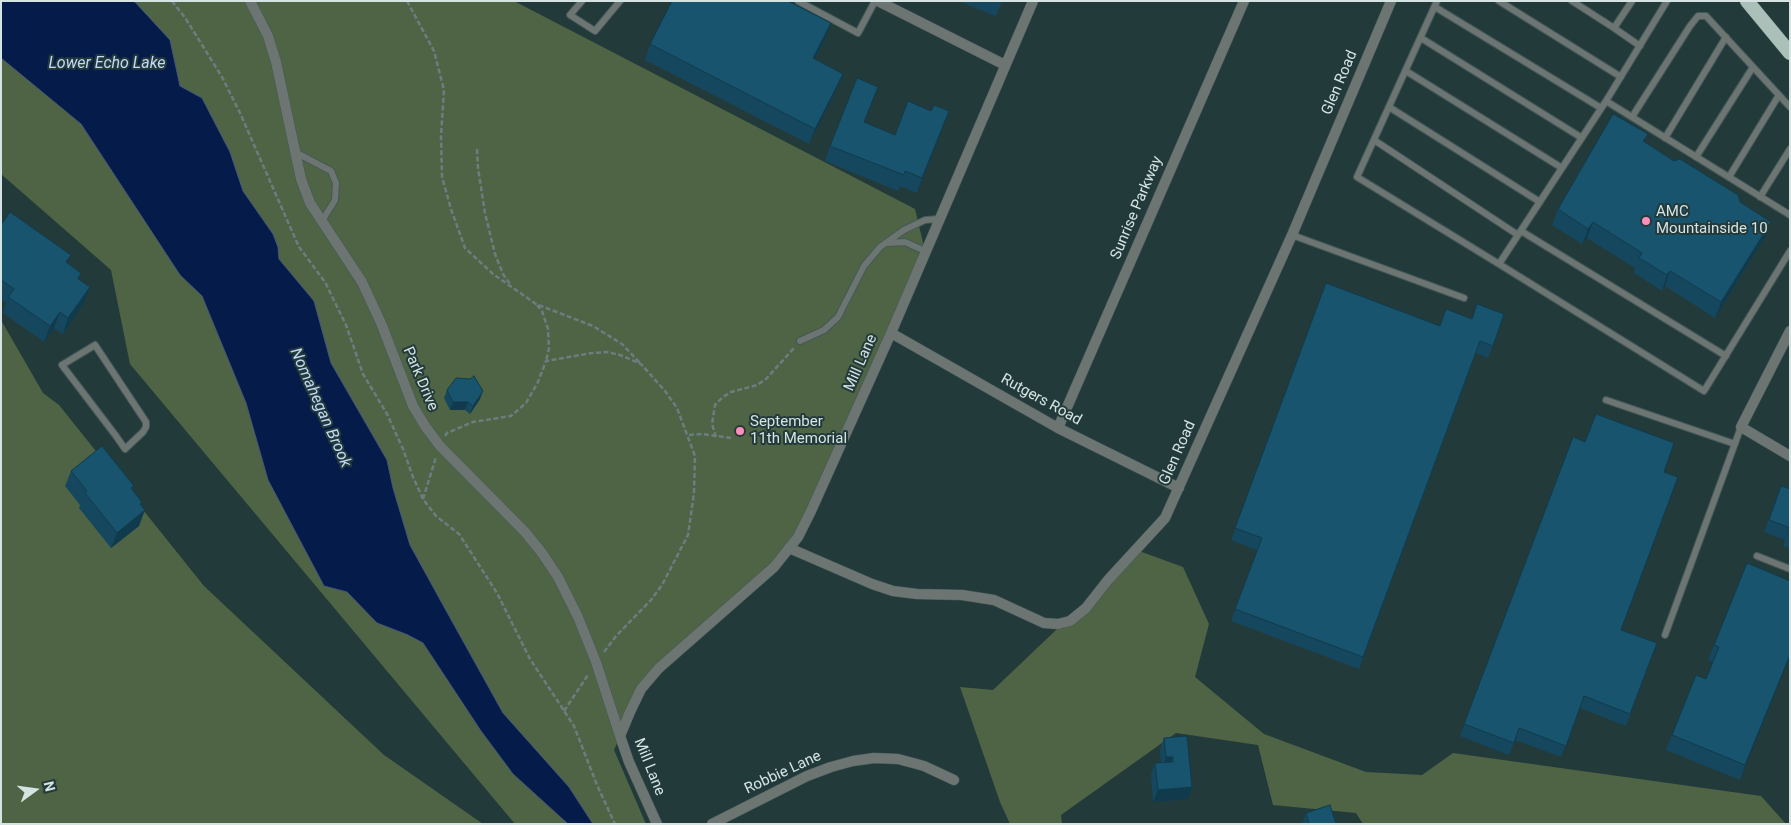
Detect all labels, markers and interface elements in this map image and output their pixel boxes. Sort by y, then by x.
street label: Glen Road [1318,48,1362,118]
water label: Lower Echo Lake [48,54,166,74]
street label: Sunrise Parkway [1107,154,1167,262]
place label: AMC Mountainside 10 [1656,203,1768,238]
marker: AMC Mountainside 10 [1640,215,1652,227]
street label: Mill Lane [841,332,881,394]
street label: Park Drive [398,344,442,414]
water label: Nomahegan Brook [285,345,355,471]
street label: Rutgers Road [997,370,1085,430]
place label: September 11th Memorial [750,413,847,448]
street label: Glen Road [1156,418,1200,488]
marker: September 11th Memorial [734,425,746,437]
street label: Mill Lane [629,736,669,798]
street label: Robbie Lane [742,747,824,799]
north arrow [10,765,60,815]
text: N [41,780,59,793]

